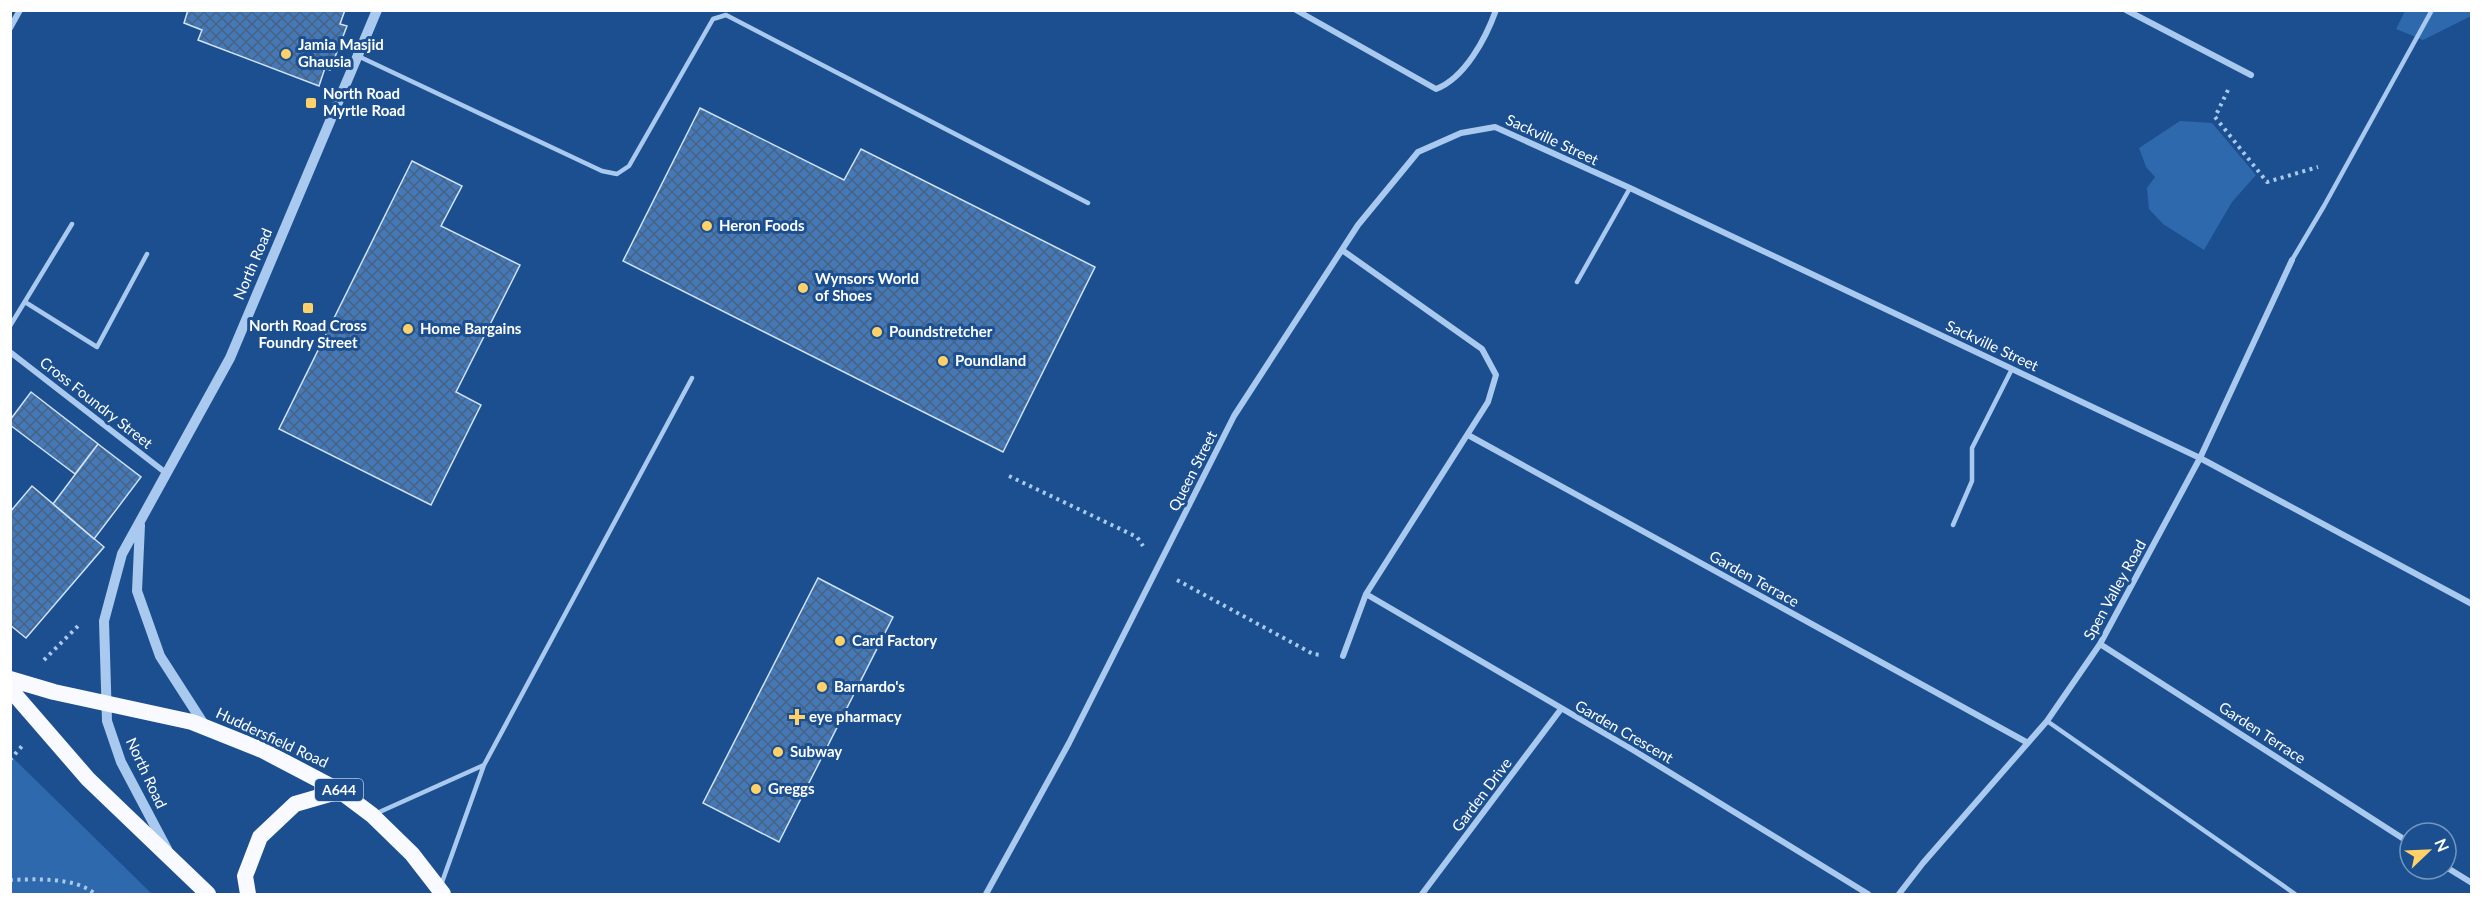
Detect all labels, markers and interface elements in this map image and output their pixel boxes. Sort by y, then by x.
place label: Jamia Masjid Ghausia [298,35,384,70]
marker: Jamia Masjid Ghausia [279,47,293,61]
place label: North Road Myrtle Road [323,84,405,119]
marker: North Road Myrtle Road [304,96,318,110]
street label: Sackville Street [1503,110,1602,169]
place label: Heron Foods [719,216,805,234]
marker: Heron Foods [700,219,714,233]
street label: North Road [229,225,275,302]
place label: Wynsors World of Shoes [815,269,919,304]
marker: Wynsors World of Shoes [796,281,810,295]
marker: North Road Cross Foundry Street [301,301,315,315]
place label: North Road Cross Foundry Street [249,316,367,351]
street label: Sackville Street [1943,316,2042,375]
place label: Home Bargains [420,319,522,337]
marker: Home Bargains [401,322,415,336]
place label: Poundstretcher [889,322,993,340]
marker: Poundstretcher [870,325,884,339]
place label: Poundland [955,351,1026,369]
street label: Cross Foundry Street [37,353,157,452]
marker: Poundland [936,354,950,368]
street label: Queen Street [1164,427,1220,514]
street label: Spen Valley Road [2079,536,2149,643]
street label: Garden Terrace [1706,546,1803,610]
place label: Card Factory [852,631,937,649]
marker: Card Factory [833,634,847,648]
place label: Barnardo's [834,677,905,695]
marker: Barnardo's [815,680,829,694]
street label: Garden Crescent [1572,696,1677,767]
street label: Garden Terrace [2216,697,2309,767]
street label: Huddersfield Road [213,703,331,771]
place label: eye pharmacy [809,707,902,725]
marker: eye pharmacy [790,710,804,724]
street label: North Road [123,734,171,811]
place label: Subway [790,742,842,760]
marker: Subway [771,745,785,759]
street label: Garden Drive [1448,754,1515,835]
road number: A644 [315,779,363,801]
place label: Greggs [768,779,815,797]
marker: Greggs [749,782,763,796]
north arrow [2398,821,2458,881]
text: N [2431,836,2453,854]

